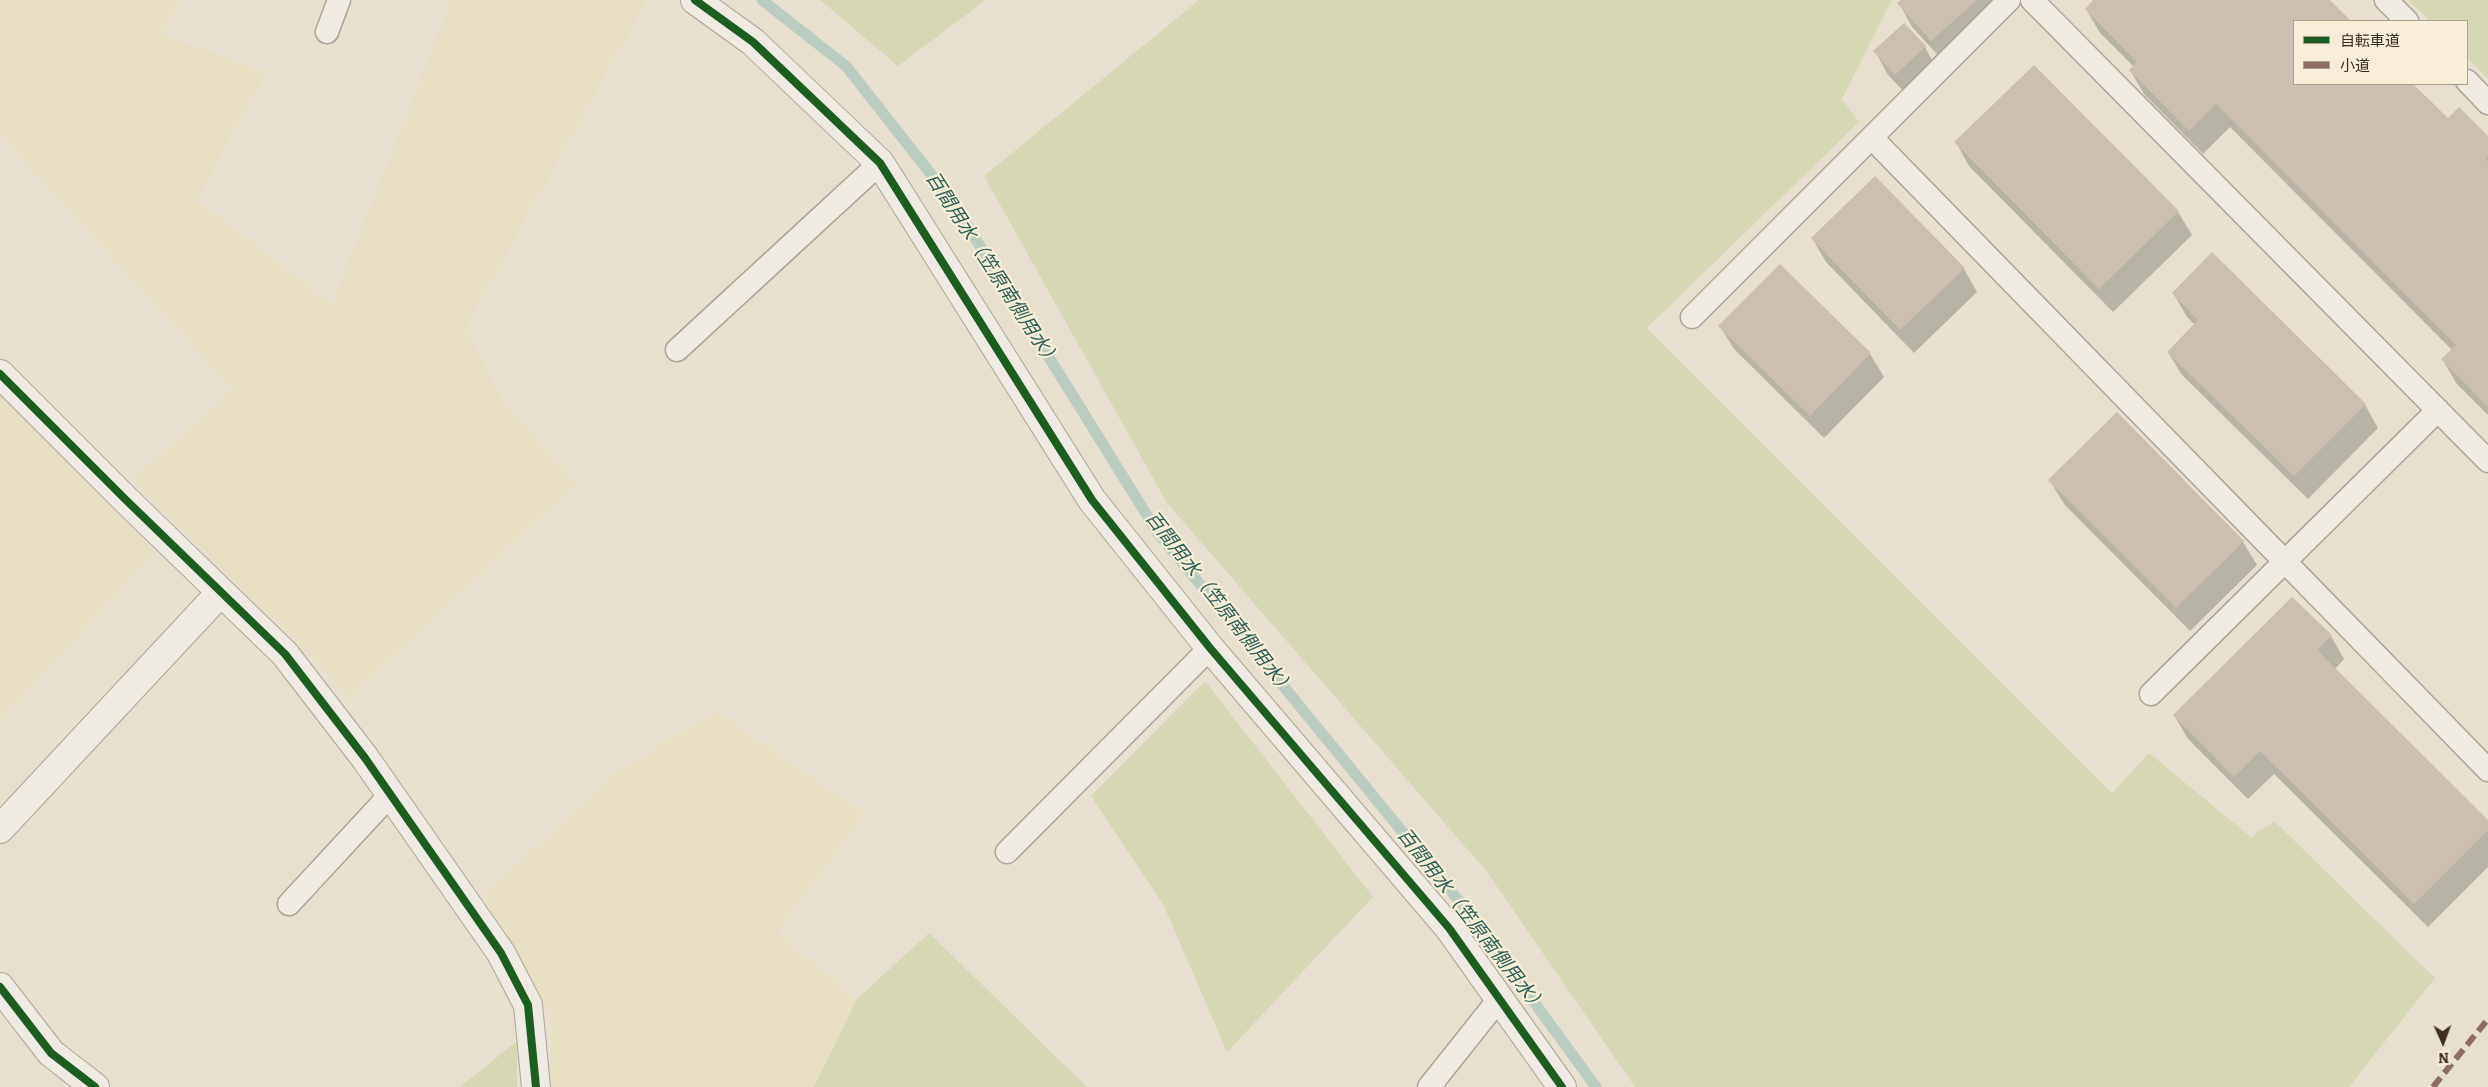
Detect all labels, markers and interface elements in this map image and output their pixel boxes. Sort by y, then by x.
legend [2293,20,2468,85]
text: 自転車道 [2340,32,2400,50]
text: 小道 [2340,57,2370,75]
water label: 百間用水（笠原南側用水） [920,168,1064,372]
water label: 百間用水（笠原南側用水） [1140,507,1298,701]
water label: 百間用水（笠原南側用水） [1392,824,1550,1018]
north arrow [2418,1017,2468,1067]
text: N [2438,1049,2449,1066]

